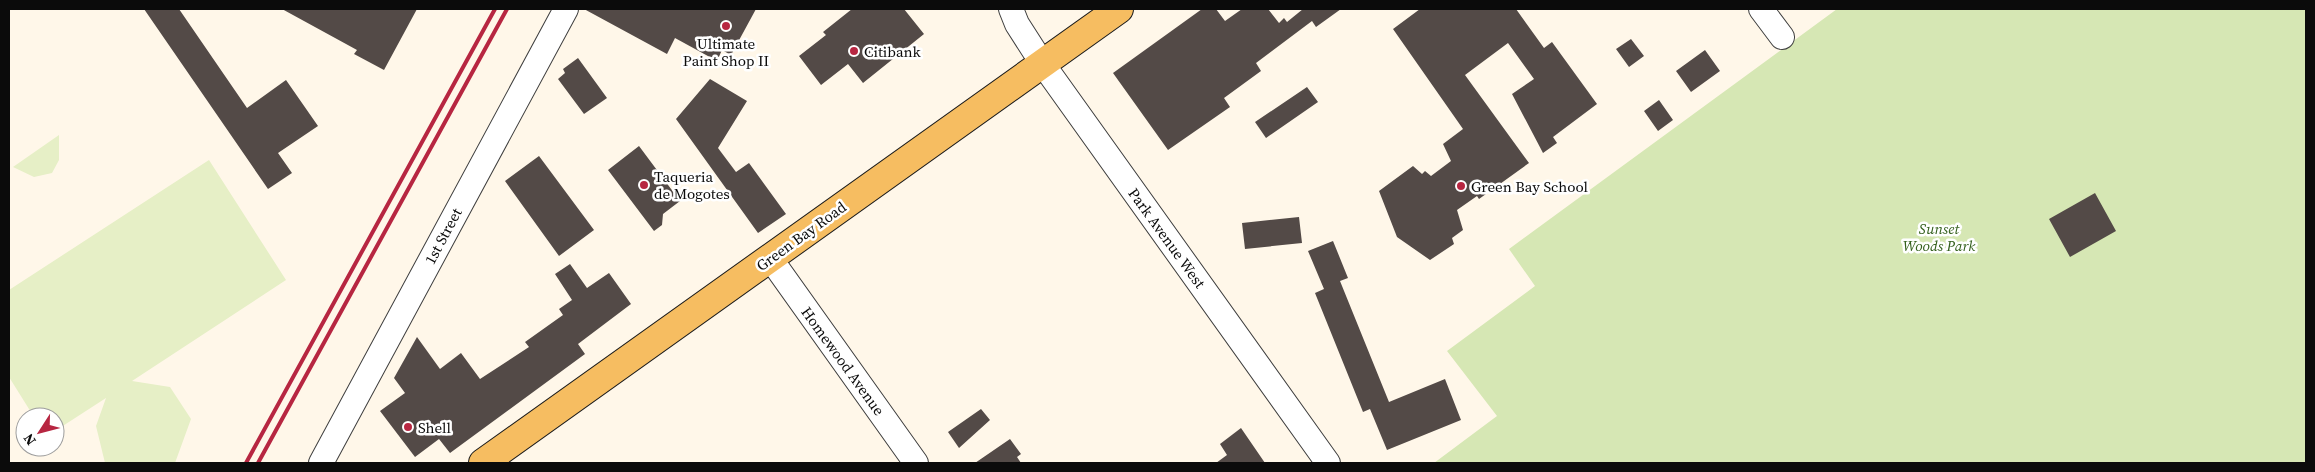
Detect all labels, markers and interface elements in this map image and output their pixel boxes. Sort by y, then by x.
marker: Ultimate Paint Shop II [720,20,732,32]
place label: Ultimate Paint Shop II [683,33,769,71]
place label: Citibank [864,41,922,62]
marker: Citibank [848,45,860,57]
place label: Taqueria de Mogotes [654,166,730,204]
place label: Green Bay School [1471,176,1589,197]
marker: Taqueria de Mogotes [638,179,650,191]
marker: Green Bay School [1455,180,1467,192]
street label: Park Avenue West [1124,184,1211,292]
street label: Green Bay Road [752,196,851,276]
street label: 1st Street [419,204,467,268]
park label: Sunset Woods Park [1903,218,1976,256]
street label: Homewood Avenue [796,302,890,420]
north arrow [15,407,65,457]
place label: Shell [418,417,452,438]
marker: Shell [402,421,414,433]
text: N [18,430,41,450]

